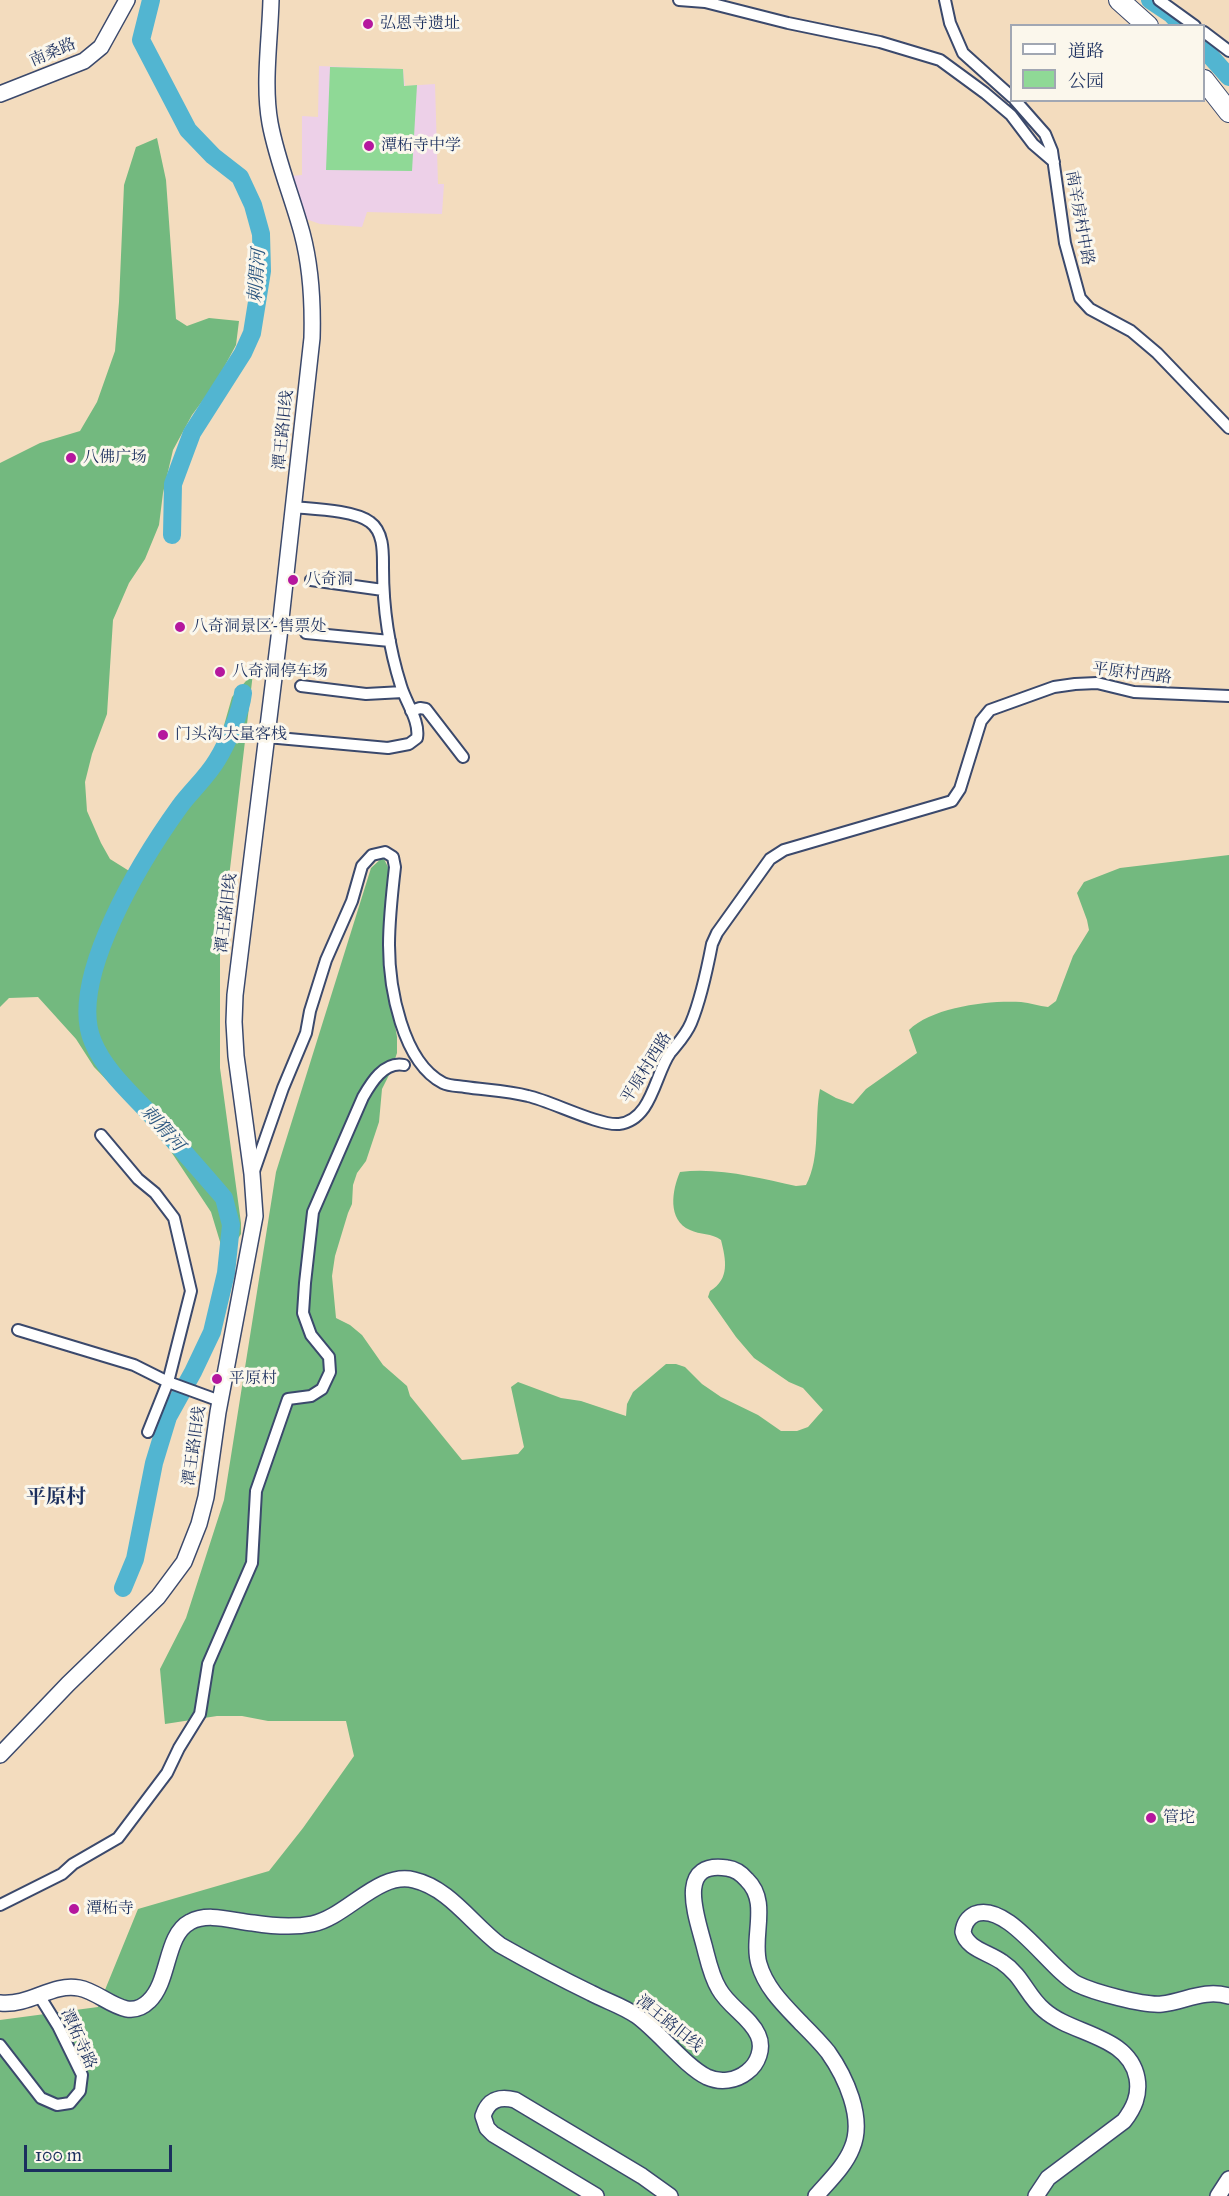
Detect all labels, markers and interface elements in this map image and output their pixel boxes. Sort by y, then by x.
place label: 弘恩寺遗址 [380,14,460,34]
marker: 弘恩寺遗址 [361,17,375,31]
legend [1010,24,1205,102]
street label: 南桑路 [27,35,79,71]
text: 道路 [1068,40,1104,62]
text: 公园 [1068,70,1104,92]
place label: 潭柘寺中学 [381,136,461,156]
marker: 潭柘寺中学 [362,139,376,153]
street label: 南辛房村中路 [1061,169,1097,267]
water label: 刺猬河 [245,248,271,304]
street label: 潭王路旧线 [270,389,298,471]
place label: 八佛广场 [83,448,147,468]
marker: 八佛广场 [64,451,78,465]
place label: 八奇洞 [305,570,353,590]
marker: 八奇洞 [286,573,300,587]
place label: 八奇洞景区-售票处 [192,617,327,637]
marker: 八奇洞景区-售票处 [173,620,187,634]
street label: 平原村西路 [1091,660,1173,688]
place label: 八奇洞停车场 [232,662,328,682]
marker: 八奇洞停车场 [213,665,227,679]
place label: 门头沟大量客栈 [175,725,287,745]
marker: 门头沟大量客栈 [156,728,170,742]
street label: 潭王路旧线 [213,872,241,954]
street label: 平原村西路 [618,1029,676,1107]
water label: 刺猬河 [136,1102,188,1156]
place label: 平原村 [229,1369,277,1389]
marker: 平原村 [210,1372,224,1386]
street label: 潭王路旧线 [180,1405,210,1487]
district label: 平原村 [26,1486,86,1510]
place label: 管坨 [1163,1808,1195,1828]
marker: 管坨 [1144,1811,1158,1825]
place label: 潭柘寺 [86,1899,134,1919]
marker: 潭柘寺 [67,1902,81,1916]
street label: 潭王路旧线 [632,1991,706,2057]
street label: 潭柘寺路 [56,2006,100,2072]
scale bar [27,2133,176,2171]
text: 100 m [35,2144,82,2166]

